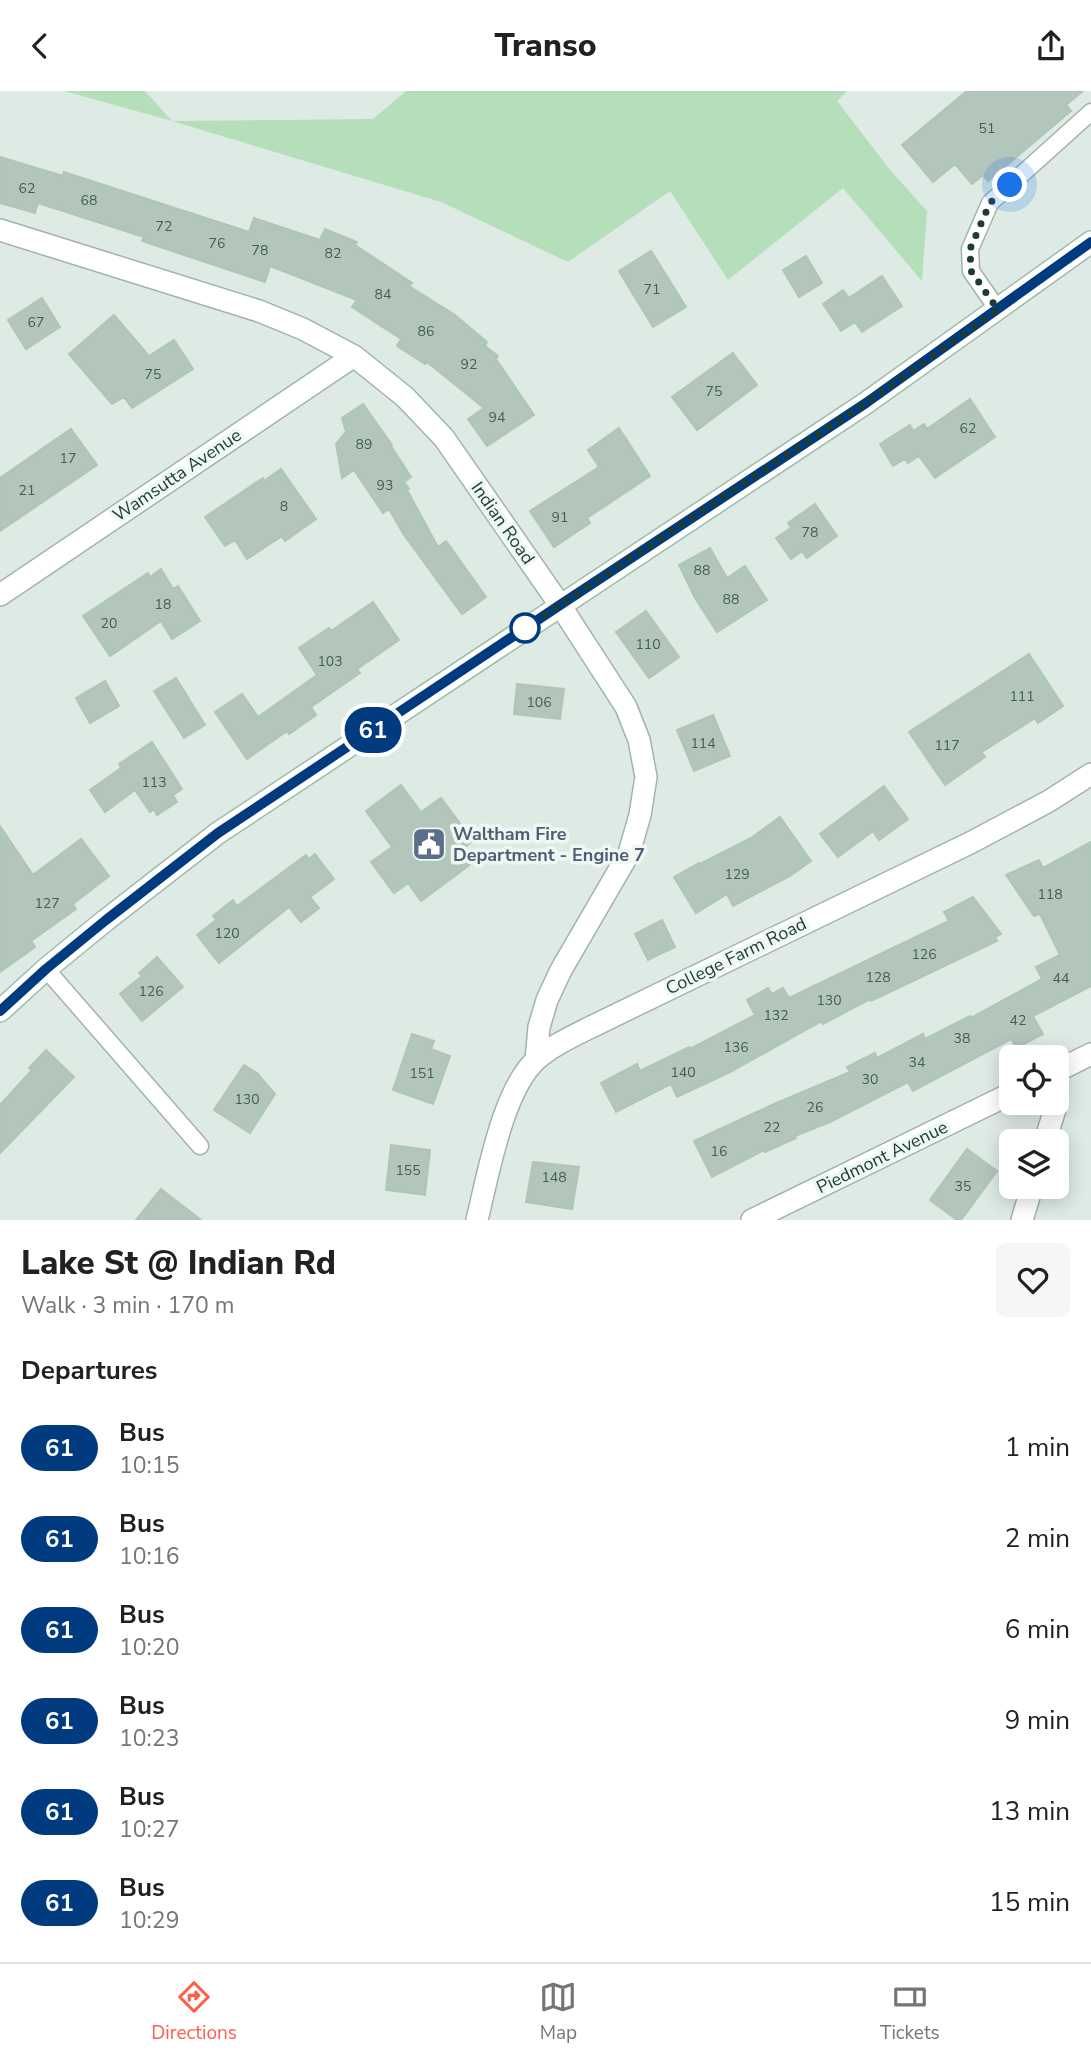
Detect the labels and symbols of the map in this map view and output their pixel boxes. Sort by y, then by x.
house number: 51 [979,119,995,138]
your location [992,167,1027,202]
house number: 62 [19,179,35,198]
house number: 68 [81,191,97,210]
house number: 72 [156,217,172,236]
house number: 76 [209,234,225,253]
house number: 78 [252,241,268,260]
house number: 82 [325,244,341,263]
house number: 71 [644,280,660,299]
house number: 84 [375,285,391,304]
house number: 67 [28,313,44,332]
house number: 86 [418,322,434,341]
house number: 92 [461,355,477,374]
house number: 75 [145,365,161,384]
house number: 75 [706,382,722,401]
house number: 94 [489,408,505,427]
house number: 62 [960,419,976,438]
street label: Wamsutta Avenue [108,423,246,527]
house number: 89 [356,435,372,454]
house number: 17 [60,449,76,468]
house number: 93 [377,476,393,495]
street label: Indian Road [466,477,540,569]
house number: 21 [19,481,35,500]
house number: 8 [280,497,288,516]
house number: 91 [552,508,568,527]
house number: 78 [802,523,818,542]
house number: 88 [694,561,710,580]
house number: 88 [723,590,739,609]
house number: 18 [155,595,171,614]
unlabelled marker [510,613,540,643]
house number: 20 [101,614,117,633]
house number: 110 [635,635,661,654]
house number: 103 [317,652,343,671]
house number: 111 [1009,687,1035,706]
house number: 106 [526,693,552,712]
line badge: 61 [342,707,404,753]
house number: 114 [690,734,716,753]
house number: 117 [934,736,960,755]
house number: 113 [141,773,167,792]
place label: Waltham Fire Department - Engine 7 [453,822,645,867]
public building icon: Waltham Fire Department - Engine 7 [410,825,448,863]
house number: 129 [724,865,750,884]
house number: 118 [1037,885,1063,904]
house number: 127 [34,894,60,913]
street label: College Farm Road [662,912,810,1000]
house number: 120 [214,924,240,943]
house number: 126 [911,945,937,964]
house number: 128 [865,968,891,987]
house number: 44 [1053,969,1069,988]
house number: 126 [138,982,164,1001]
house number: 130 [816,991,842,1010]
house number: 132 [763,1006,789,1025]
house number: 42 [1010,1011,1026,1030]
house number: 38 [954,1029,970,1048]
house number: 136 [723,1038,749,1057]
house number: 34 [909,1053,925,1072]
house number: 140 [670,1063,696,1082]
house number: 151 [409,1064,435,1083]
house number: 30 [862,1070,878,1089]
house number: 130 [234,1090,260,1109]
house number: 26 [807,1098,823,1117]
street label: Piedmont Avenue [812,1115,952,1199]
house number: 22 [764,1118,780,1137]
house number: 16 [711,1142,727,1161]
house number: 155 [395,1161,421,1180]
house number: 148 [541,1168,567,1187]
house number: 35 [955,1177,971,1196]

